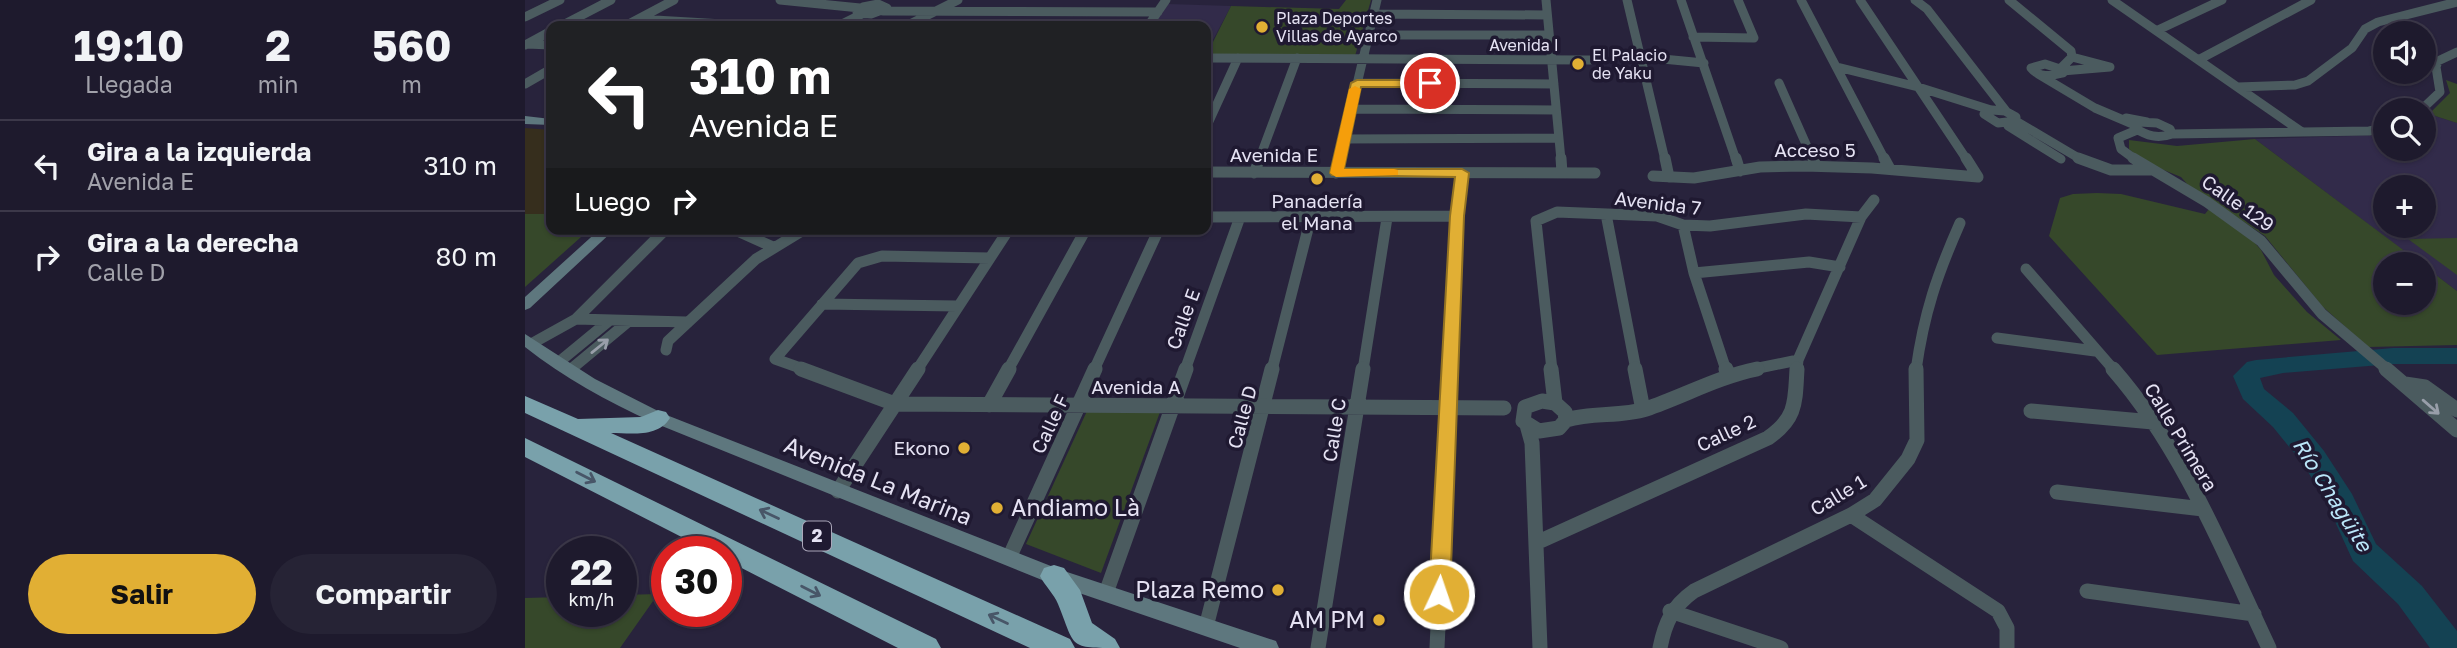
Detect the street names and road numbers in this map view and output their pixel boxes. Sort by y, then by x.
street label: Avenida I [1489,35,1559,55]
street label: Acceso 5 [1774,138,1856,161]
street label: Avenida E [1230,143,1318,166]
street label: Calle 129 [2198,169,2279,236]
street label: Avenida 7 [1614,186,1703,219]
street label: Calle E [1161,285,1204,352]
street label: Avenida A [1091,375,1181,398]
street label: Calle Primera [2140,378,2223,495]
street label: Calle D [1222,383,1261,451]
street label: Calle F [1026,391,1073,457]
street label: Calle C [1317,396,1350,463]
street label: Calle 2 [1693,409,1759,456]
street label: Avenida La Marina [780,430,976,531]
street label: Calle 1 [1806,469,1870,520]
road number: 2 [803,522,831,550]

